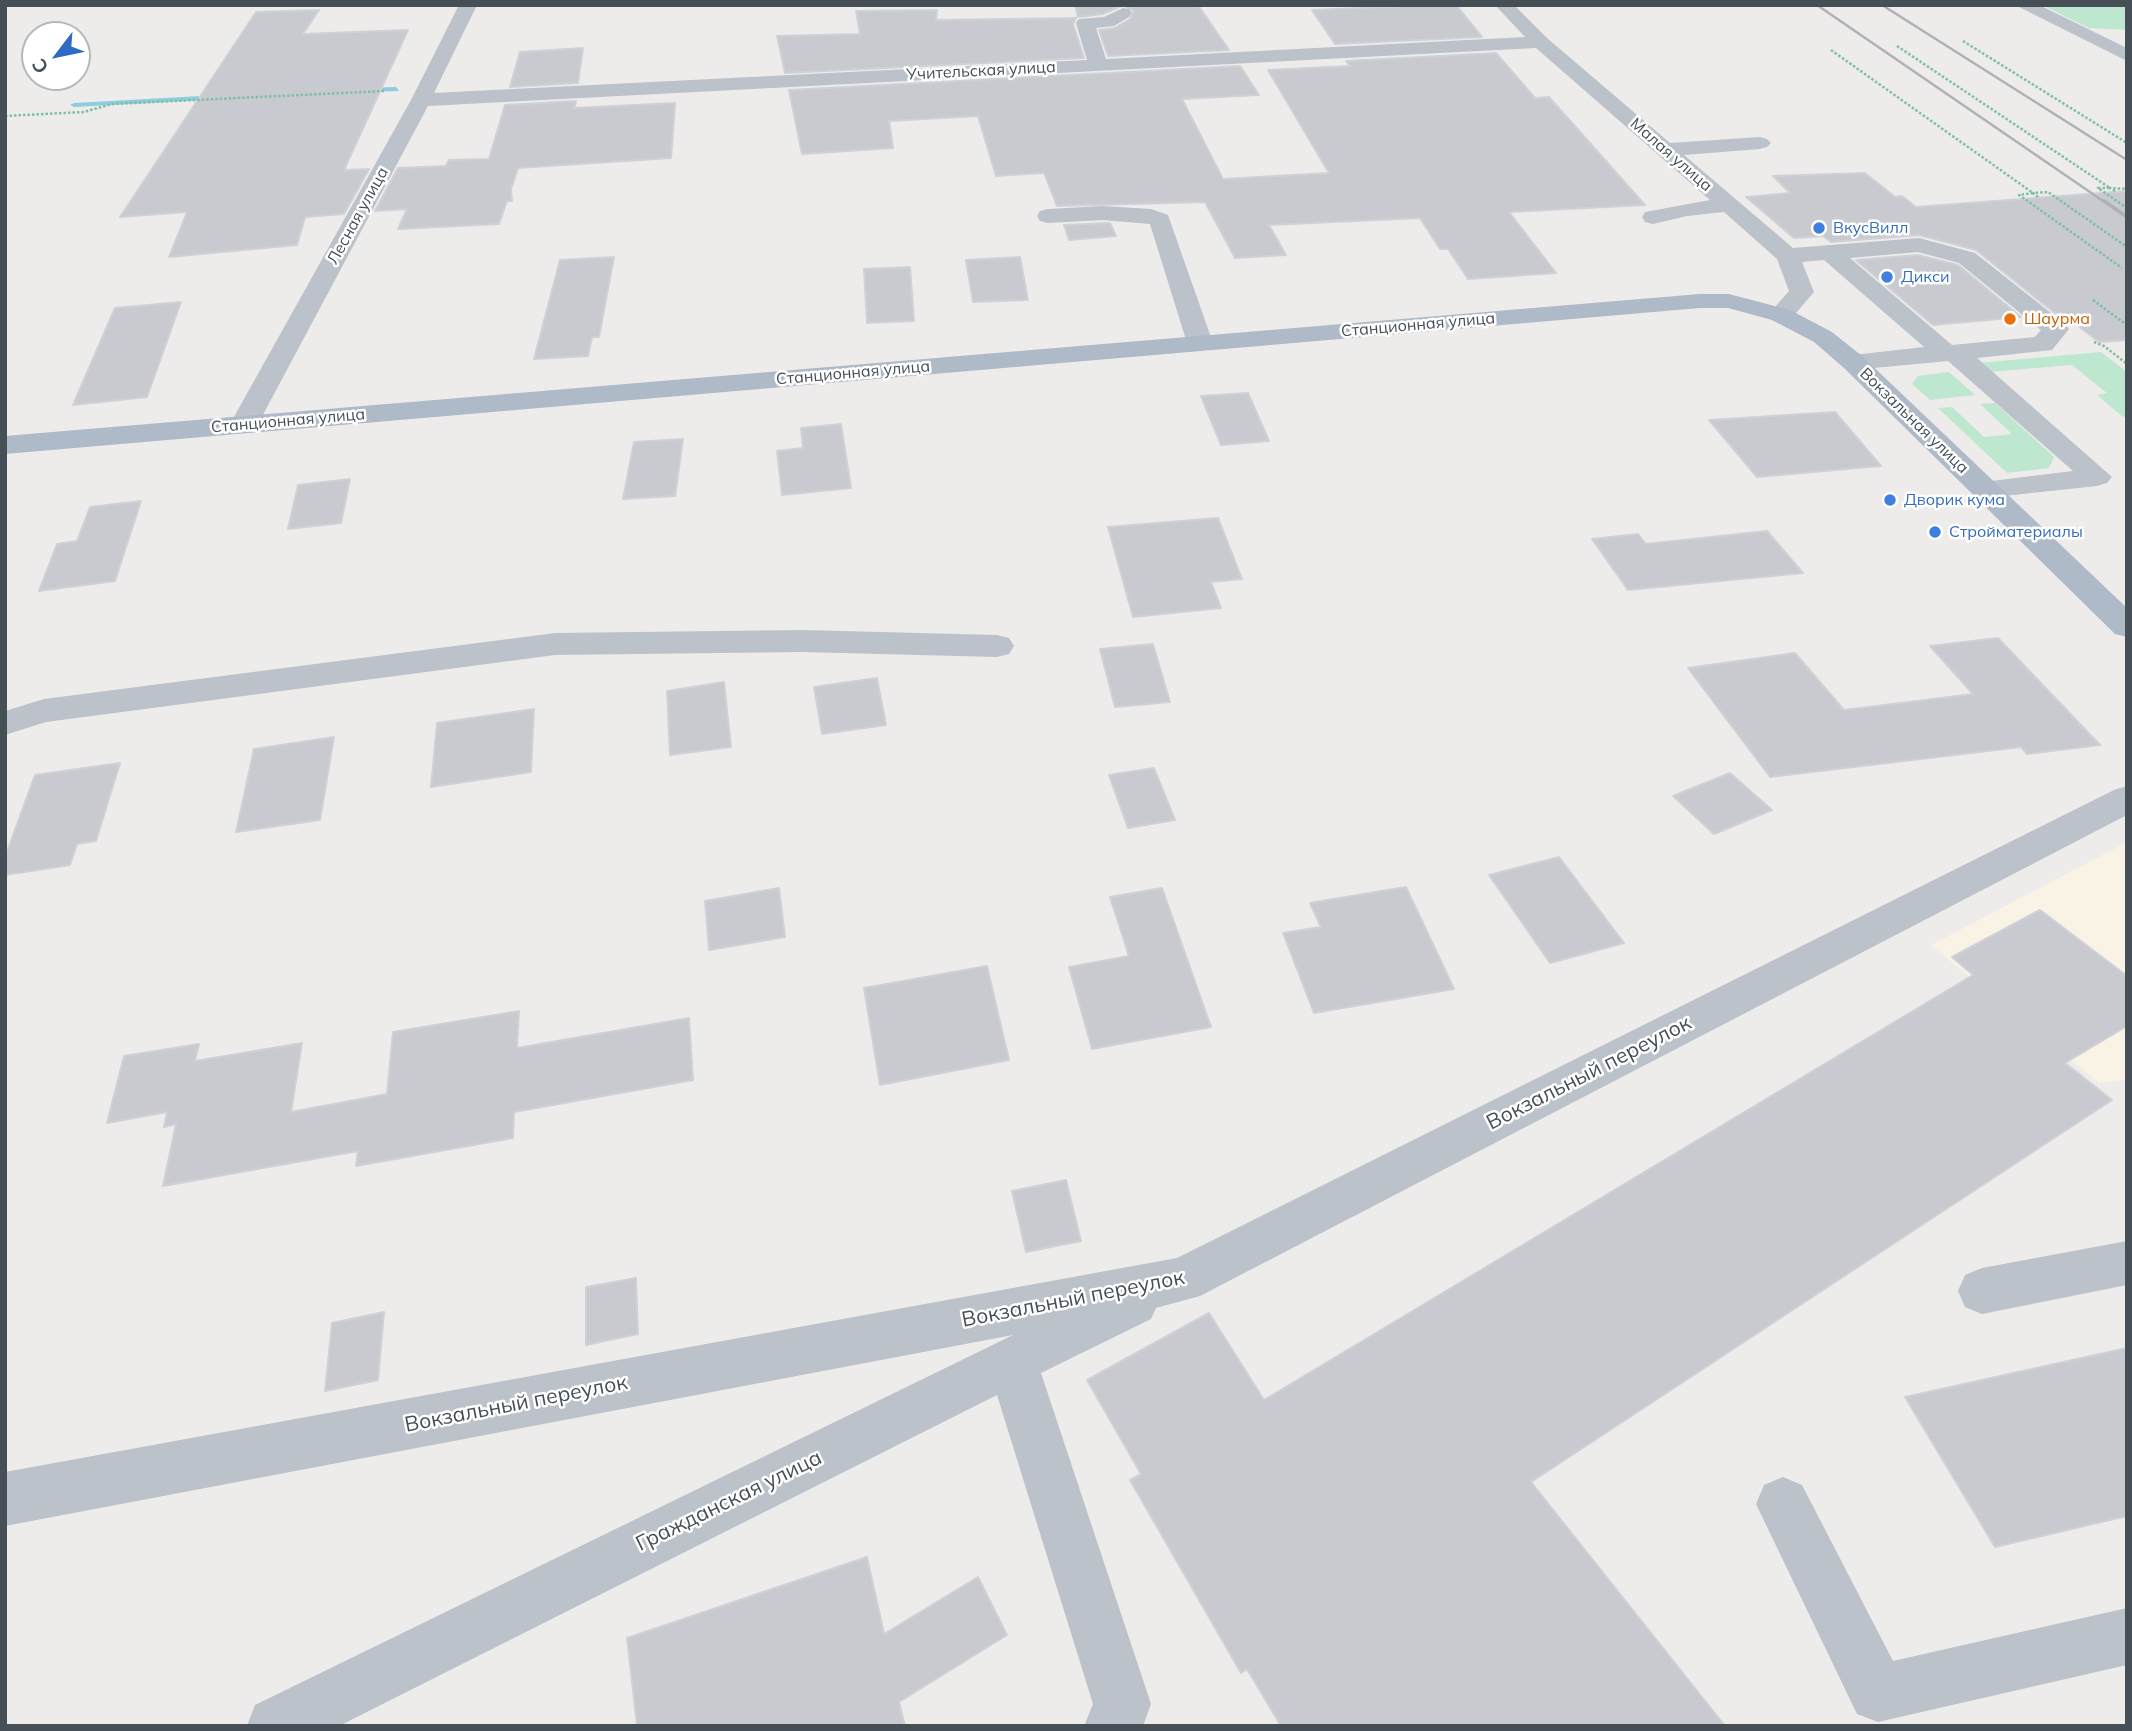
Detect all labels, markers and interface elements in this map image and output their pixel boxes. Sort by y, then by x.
north arrow [21,21,91,91]
text: С [26,54,54,78]
street label: Учительская улица [906,58,1056,84]
street label: Малая улица [1626,114,1716,196]
street label: Лесная улица [323,164,393,268]
place label: ВкусВилл [1833,218,1908,238]
marker: ВкусВилл [1811,220,1827,236]
place label: Дикси [1901,267,1950,287]
marker: Дикси [1879,269,1895,285]
street label: Станционная улица [1340,309,1496,341]
place label: Шаурма [2024,309,2090,329]
marker: Шаурма [2002,311,2018,327]
street label: Станционная улица [775,357,931,389]
street label: Вокзальная улица [1856,364,1972,478]
street label: Станционная улица [210,405,366,437]
place label: Дворик кума [1904,490,2005,510]
marker: Дворик кума [1882,492,1898,508]
place label: Стройматериалы [1949,522,2083,542]
marker: Стройматериалы [1927,524,1943,540]
street label: Вокзальный переулок [1482,1010,1696,1136]
street label: Вокзальный переулок [960,1265,1186,1333]
street label: Вокзальный переулок [403,1370,629,1438]
street label: Гражданская улица [632,1445,826,1557]

